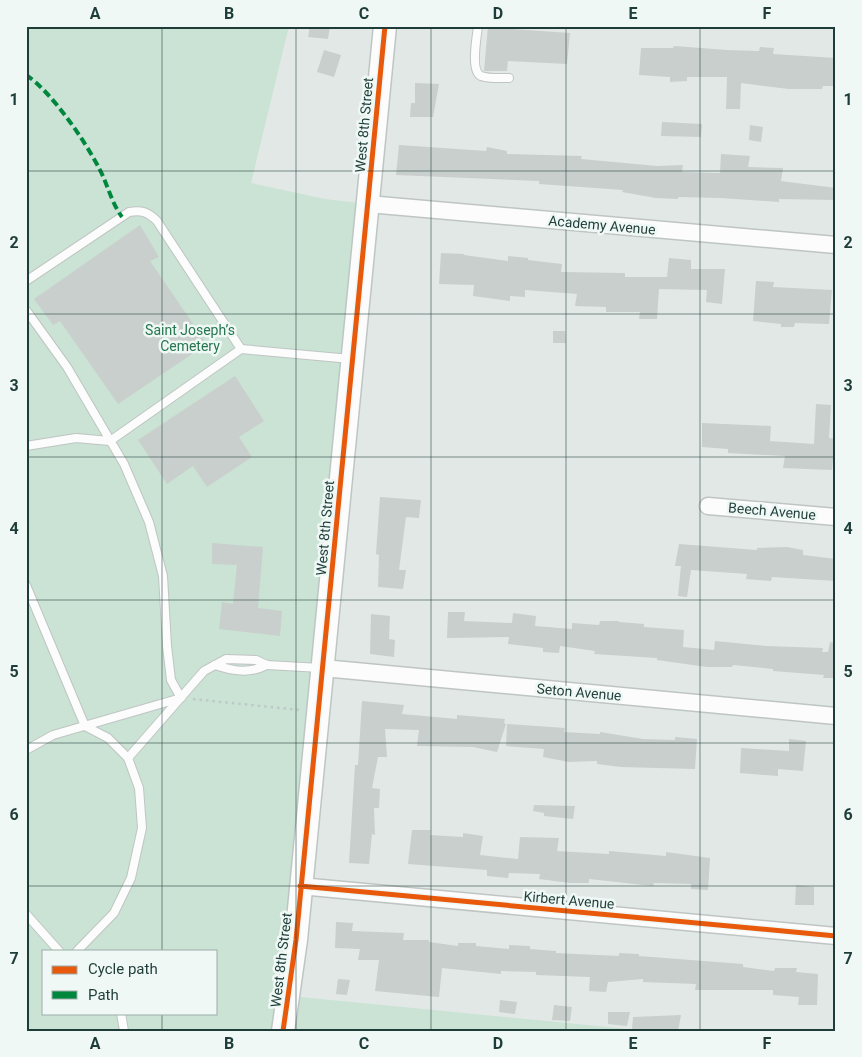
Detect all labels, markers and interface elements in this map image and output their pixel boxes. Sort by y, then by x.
text: A [90,4,101,23]
text: B [224,4,234,23]
text: C [359,4,369,23]
text: D [493,4,503,23]
text: E [629,4,638,23]
text: F [763,4,772,23]
street label: West 8th Street [352,76,376,173]
text: 1 [9,90,19,109]
text: 1 [843,90,853,109]
street label: Academy Avenue [548,212,656,238]
text: 2 [9,233,19,252]
text: 2 [843,233,853,252]
park label: Saint Joseph’s Cemetery [145,322,235,354]
text: 3 [9,376,19,395]
text: 3 [843,376,853,395]
street label: West 8th Street [313,479,337,576]
street label: Beech Avenue [728,499,816,523]
text: 4 [9,519,19,538]
text: 4 [843,519,853,538]
text: 5 [9,662,19,681]
text: 5 [843,662,853,681]
street label: Seton Avenue [536,680,622,704]
text: 6 [9,805,19,824]
text: 6 [843,805,853,824]
street label: Kirbert Avenue [523,888,615,912]
street label: West 8th Street [267,911,295,1008]
text: 7 [9,949,19,968]
text: 7 [843,949,853,968]
legend [42,950,218,1014]
text: Cycle path [88,960,158,978]
text: Path [88,986,119,1004]
text: A [90,1034,101,1053]
text: B [224,1034,234,1053]
text: C [359,1034,369,1053]
text: D [493,1034,503,1053]
text: E [629,1034,638,1053]
text: F [763,1034,772,1053]

